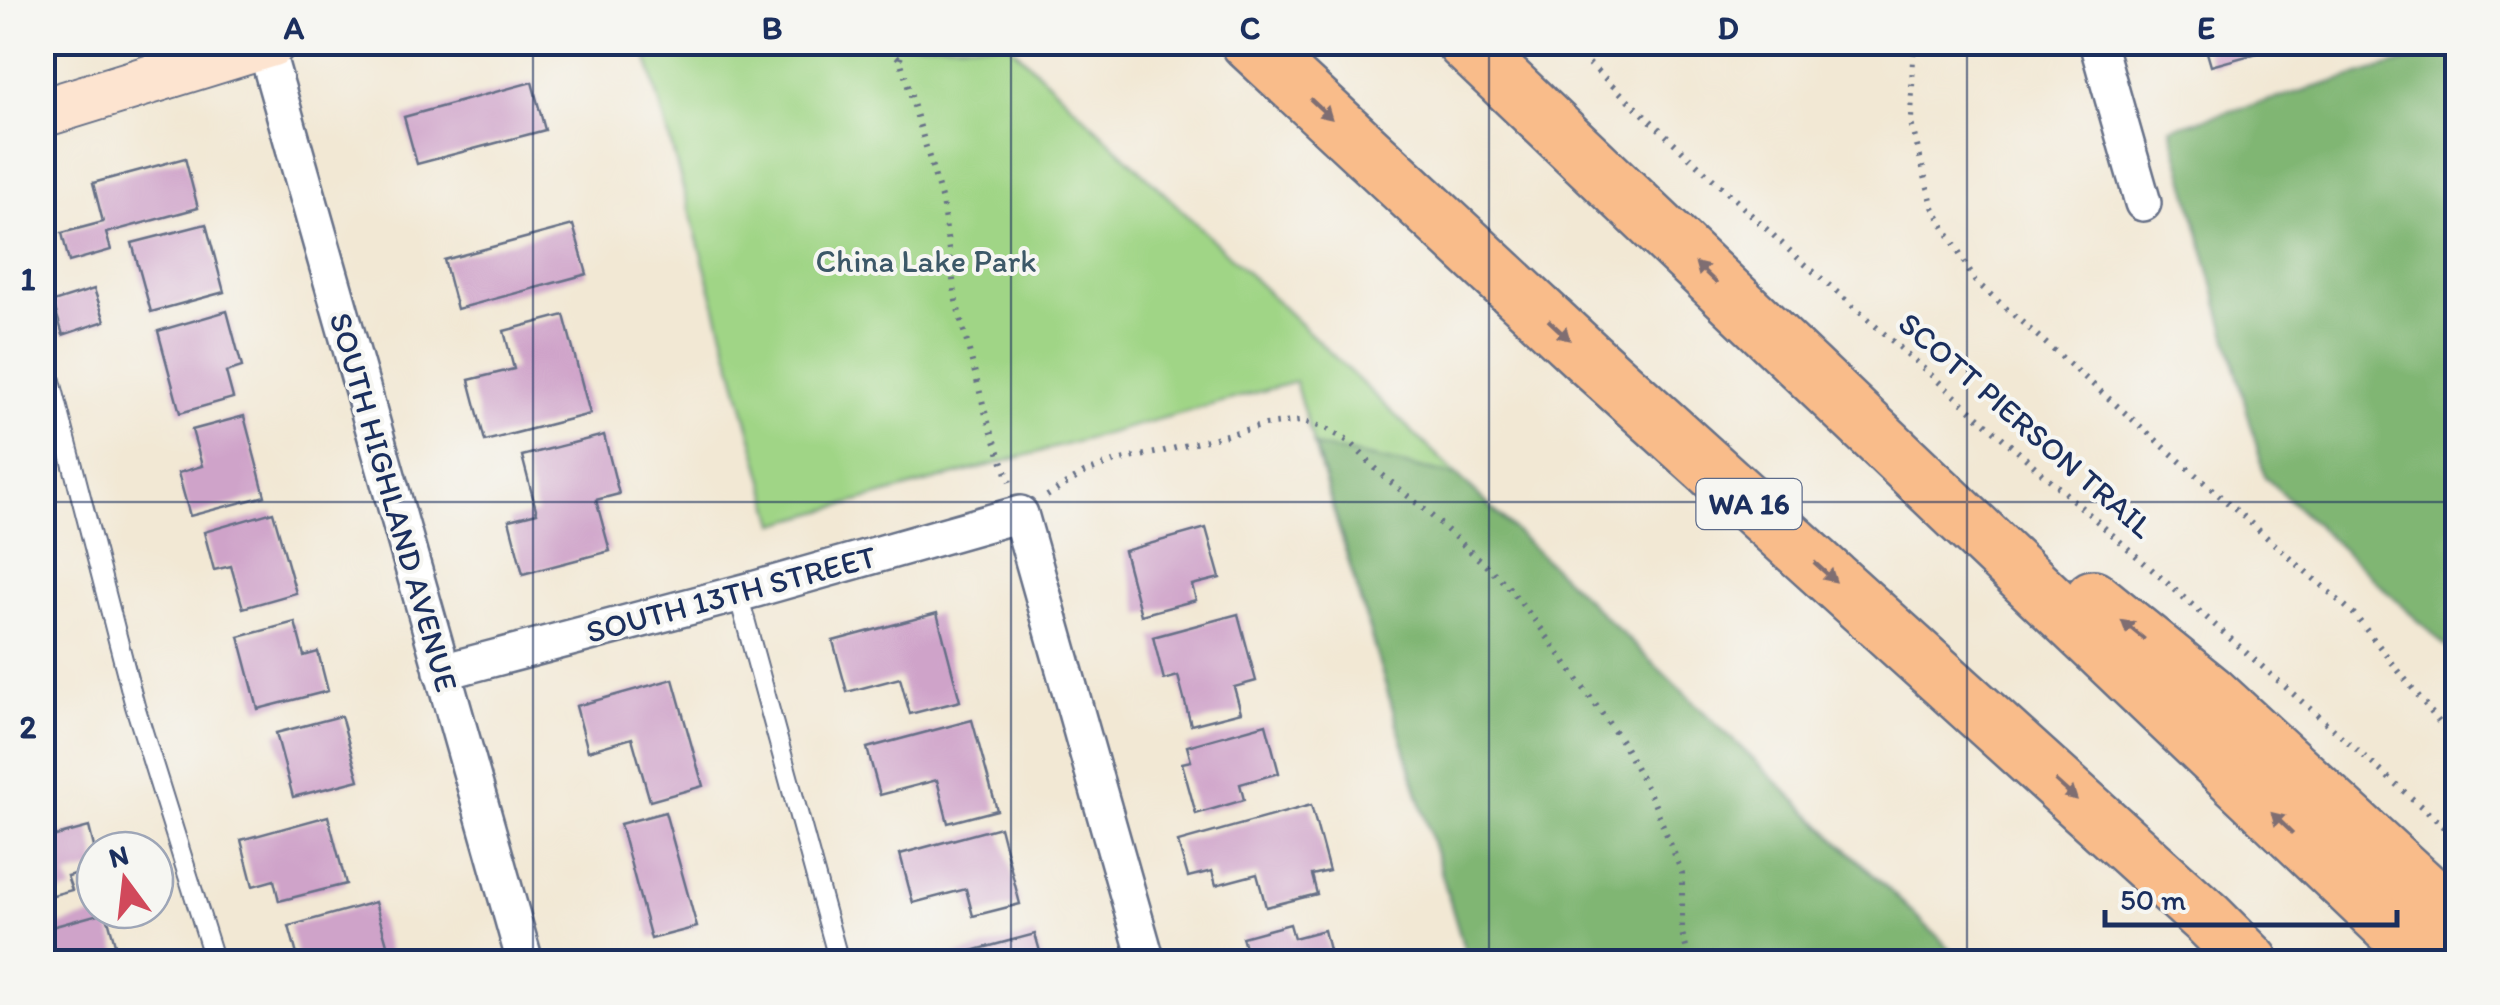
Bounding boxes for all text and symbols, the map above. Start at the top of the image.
text: A [283,9,305,47]
text: B [762,9,782,47]
text: C [1240,9,1260,47]
text: D [1717,9,1739,47]
text: E [2197,9,2215,47]
one-way arrow [1309,97,1333,120]
park label: China Lake Park [815,242,1037,280]
text: 1 [21,260,36,298]
one-way arrow [1694,262,1718,285]
street label: SCOTT PIERSON TRAIL [1891,304,2161,546]
street label: SOUTH HIGHLAND AVENUE [322,308,466,696]
one-way arrow [1546,319,1570,342]
road number: WA 16 [1696,479,1802,529]
street label: SOUTH 13TH STREET [582,537,880,651]
one-way arrow [1812,561,1837,583]
one-way arrow [2120,620,2146,641]
text: 2 [20,708,37,746]
one-way arrow [2053,779,2078,801]
one-way arrow [2270,812,2294,835]
north arrow [75,830,175,930]
text: N [105,837,132,875]
scale bar [2105,865,2398,927]
text: 50 m [2120,881,2186,918]

